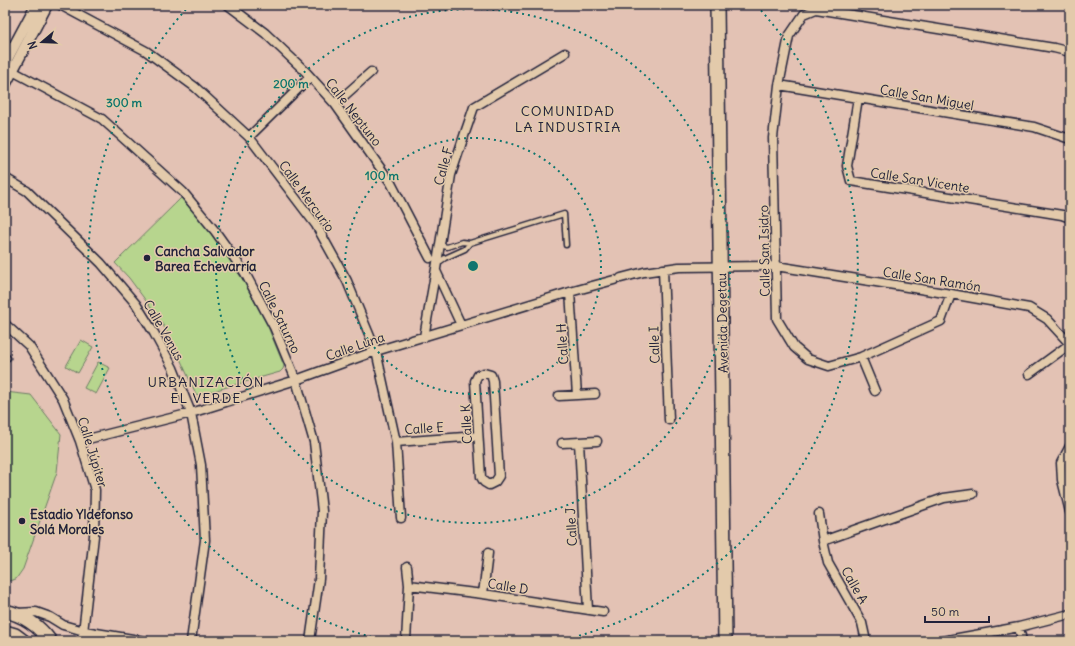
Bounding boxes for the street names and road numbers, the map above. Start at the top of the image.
street label: Calle Neptuno [322,75,385,150]
street label: Calle San Miguel [879,81,975,114]
street label: Calle F [430,144,457,187]
street label: Calle Mercurio [275,157,338,235]
street label: Calle San Vicente [869,164,971,197]
street label: Calle San Isidro [755,205,774,297]
street label: Calle San Ramón [882,263,983,296]
street label: Avenida Degetau [713,272,732,373]
street label: Calle Saturno [255,278,304,356]
street label: Calle Venus [139,297,188,364]
street label: Calle H [553,323,572,365]
street label: Calle I [645,326,664,364]
street label: Calle Luna [323,328,387,364]
street label: Calle K [457,404,476,444]
street label: Calle Júpiter [74,415,112,490]
street label: Calle E [404,419,445,438]
street label: Calle J [562,507,581,547]
street label: Calle A [837,564,872,607]
street label: Calle D [486,575,530,598]

